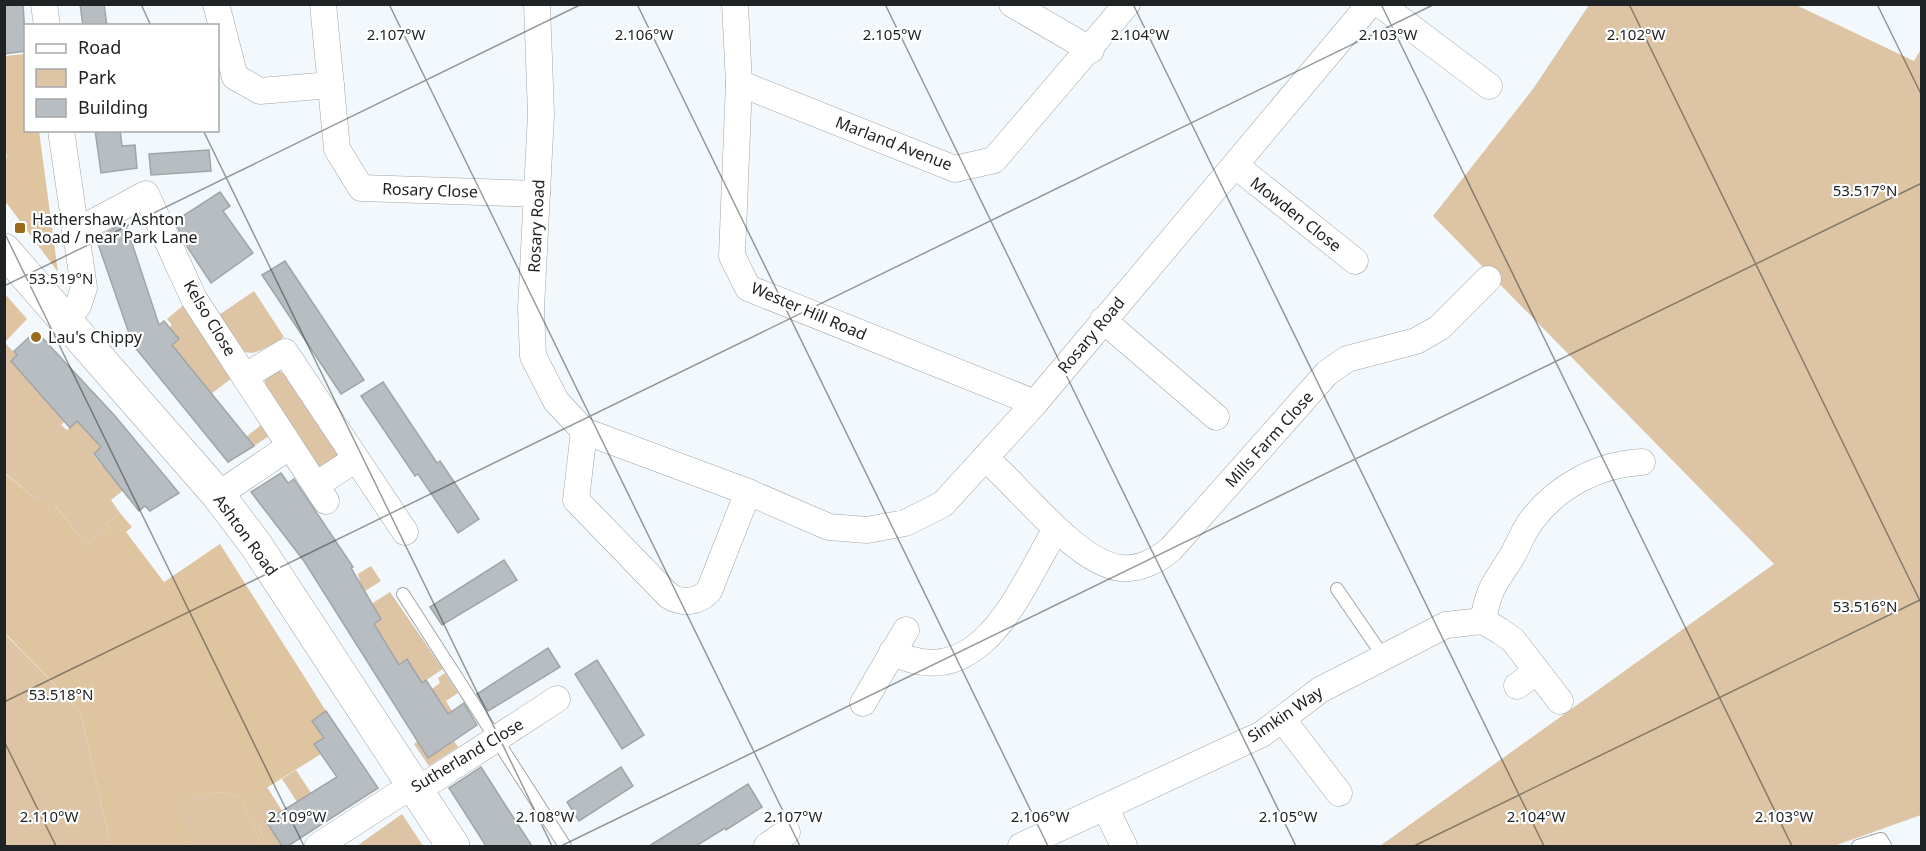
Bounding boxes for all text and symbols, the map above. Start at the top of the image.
legend [24,24,219,132]
text: 2.107°W [367,24,425,44]
text: 2.106°W [615,24,673,44]
text: 2.105°W [863,24,921,44]
text: 2.104°W [1111,24,1169,44]
text: 2.103°W [1359,24,1417,44]
text: 2.102°W [1607,24,1665,44]
text: Road [78,35,121,59]
text: Park [78,65,116,89]
text: Building [78,95,148,119]
street label: Marland Avenue [833,111,955,175]
street label: Mowden Close [1246,171,1346,257]
street label: Rosary Close [382,177,478,203]
street label: Rosary Road [523,179,549,273]
text: 53.517°N [1833,180,1897,200]
place label: Hathershaw, Ashton Road / near Park Lane [32,208,198,248]
marker: Hathershaw, Ashton Road / near Park Lane [13,221,27,235]
text: 53.519°N [29,268,93,288]
street label: Kelso Close [179,276,241,360]
street label: Wester Hill Road [748,277,870,345]
street label: Rosary Road [1052,292,1130,378]
place label: Lau's Chippy [48,326,143,348]
marker: Lau's Chippy [29,330,43,344]
street label: Mills Farm Close [1220,386,1318,492]
street label: Ashton Road [209,490,283,580]
text: 53.516°N [1833,596,1897,616]
street label: Simkin Way [1243,680,1328,747]
text: 53.518°N [29,684,93,704]
street label: Sutherland Close [407,713,527,797]
text: 2.110°W [20,806,78,826]
text: 2.109°W [268,806,326,826]
text: 2.108°W [516,806,574,826]
text: 2.107°W [764,806,822,826]
text: 2.106°W [1011,806,1069,826]
text: 2.105°W [1259,806,1317,826]
text: 2.104°W [1507,806,1565,826]
text: 2.103°W [1755,806,1813,826]

